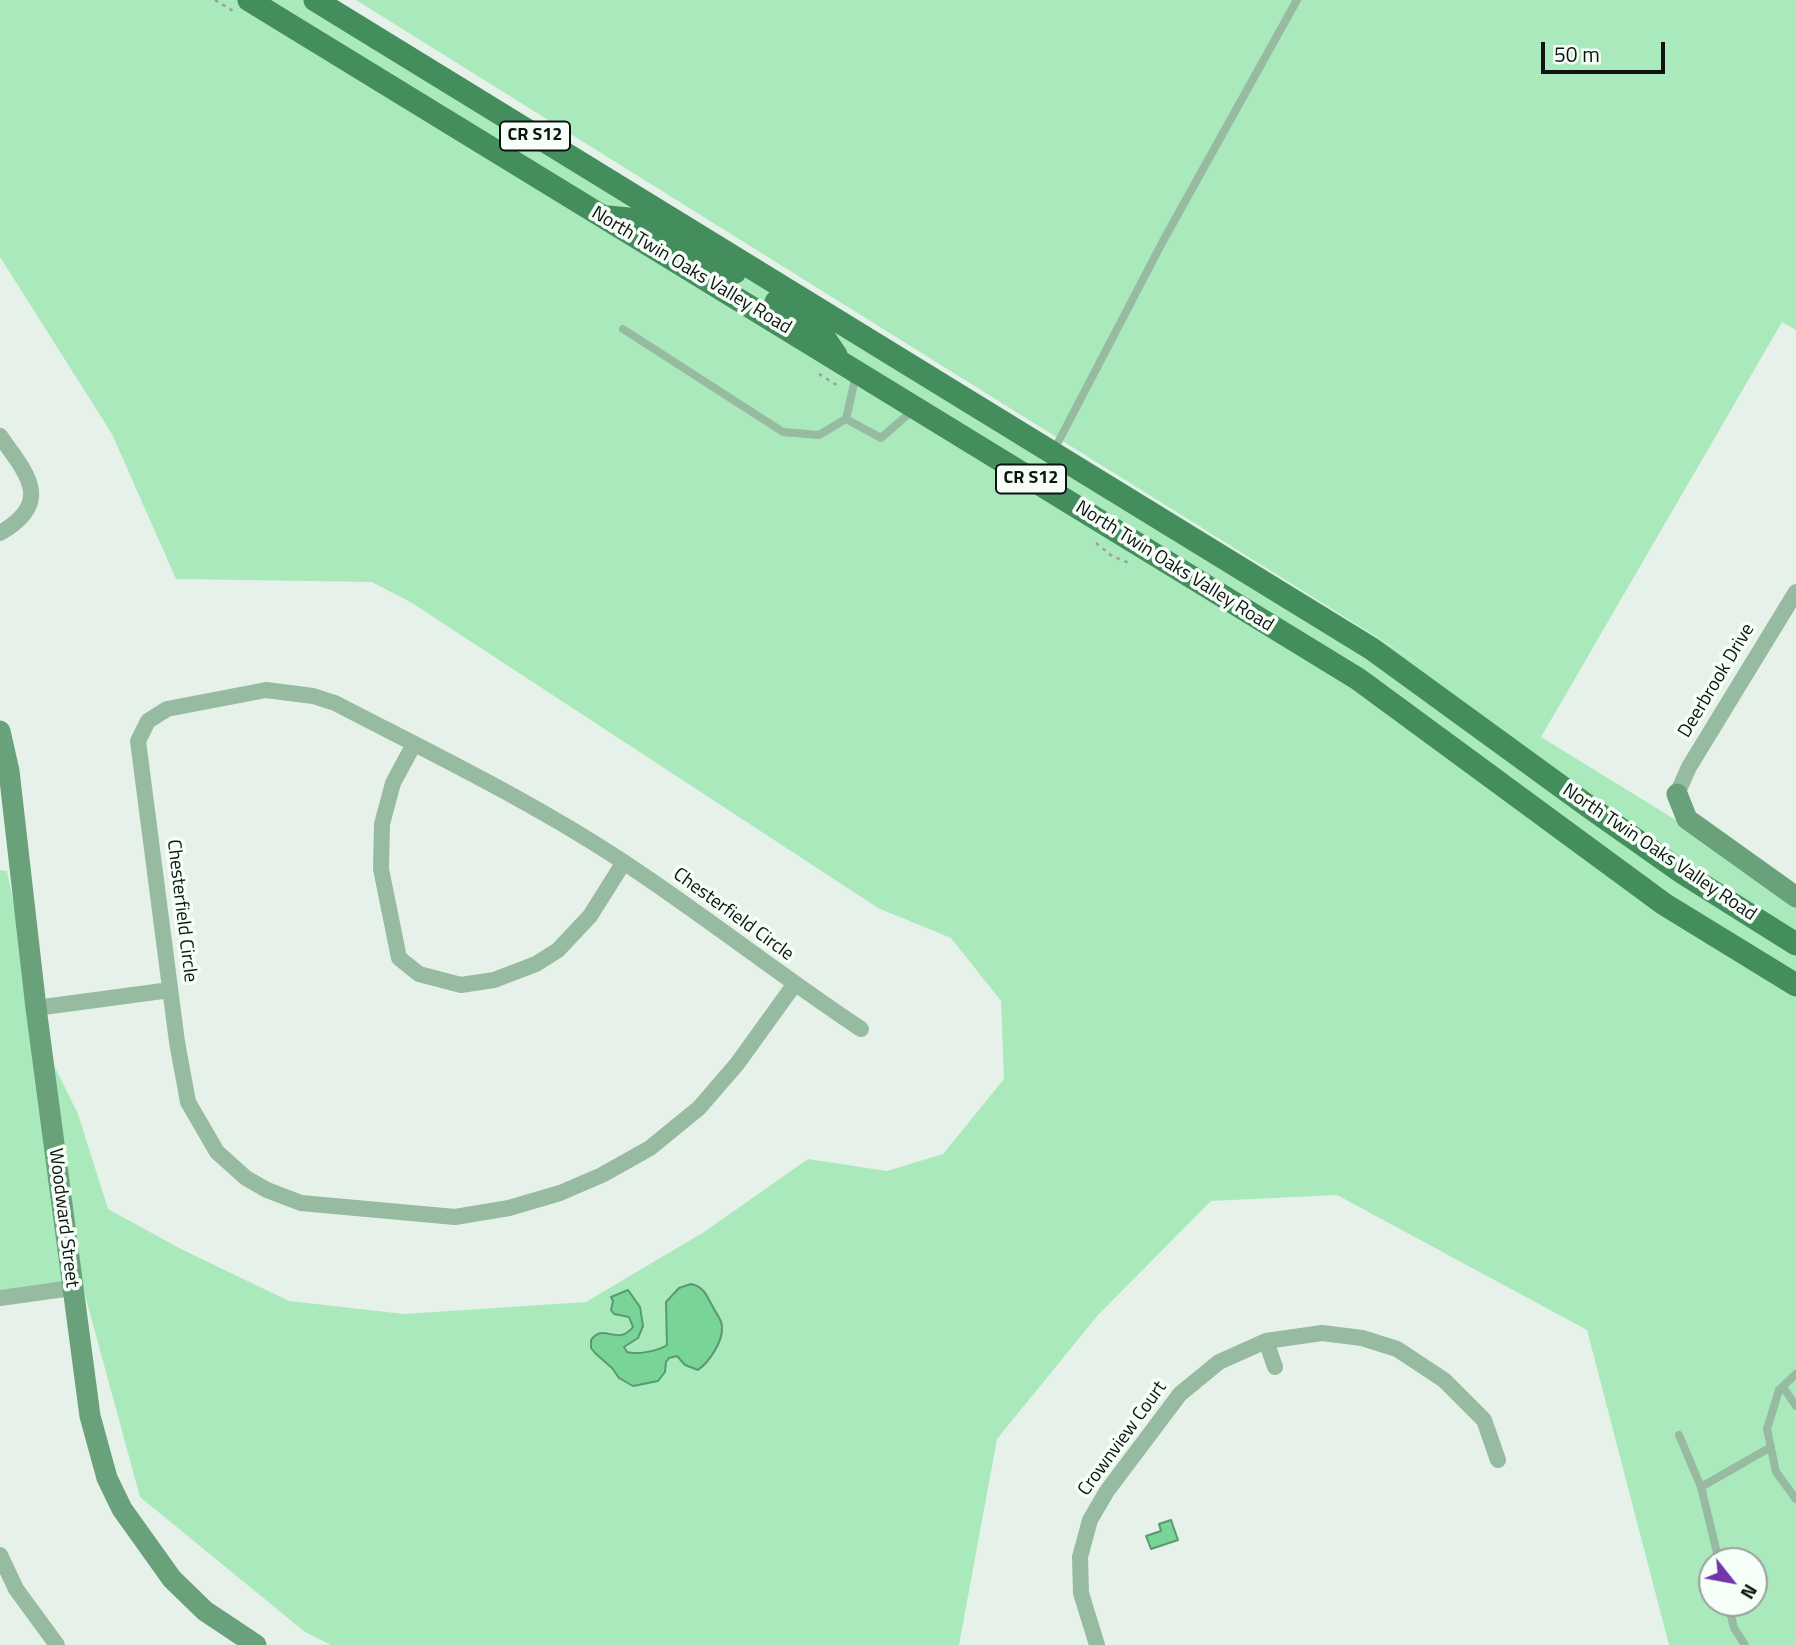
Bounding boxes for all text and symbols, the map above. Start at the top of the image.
scale bar [1544,28,1668,72]
text: 50 m [1554,38,1600,70]
road number: CR S12 [500,121,570,150]
street label: North Twin Oaks Valley Road [587,202,795,340]
road number: CR S12 [996,464,1066,494]
street label: North Twin Oaks Valley Road [1071,497,1277,637]
street label: Deerbrook Drive [1674,620,1760,742]
street label: North Twin Oaks Valley Road [1558,780,1760,926]
street label: Chesterfield Circle [161,838,201,984]
street label: Chesterfield Circle [668,864,798,966]
street label: Woodward Street [43,1147,83,1289]
street label: Crownview Court [1074,1377,1172,1501]
north arrow [1698,1547,1768,1617]
text: N [1734,1579,1766,1605]

